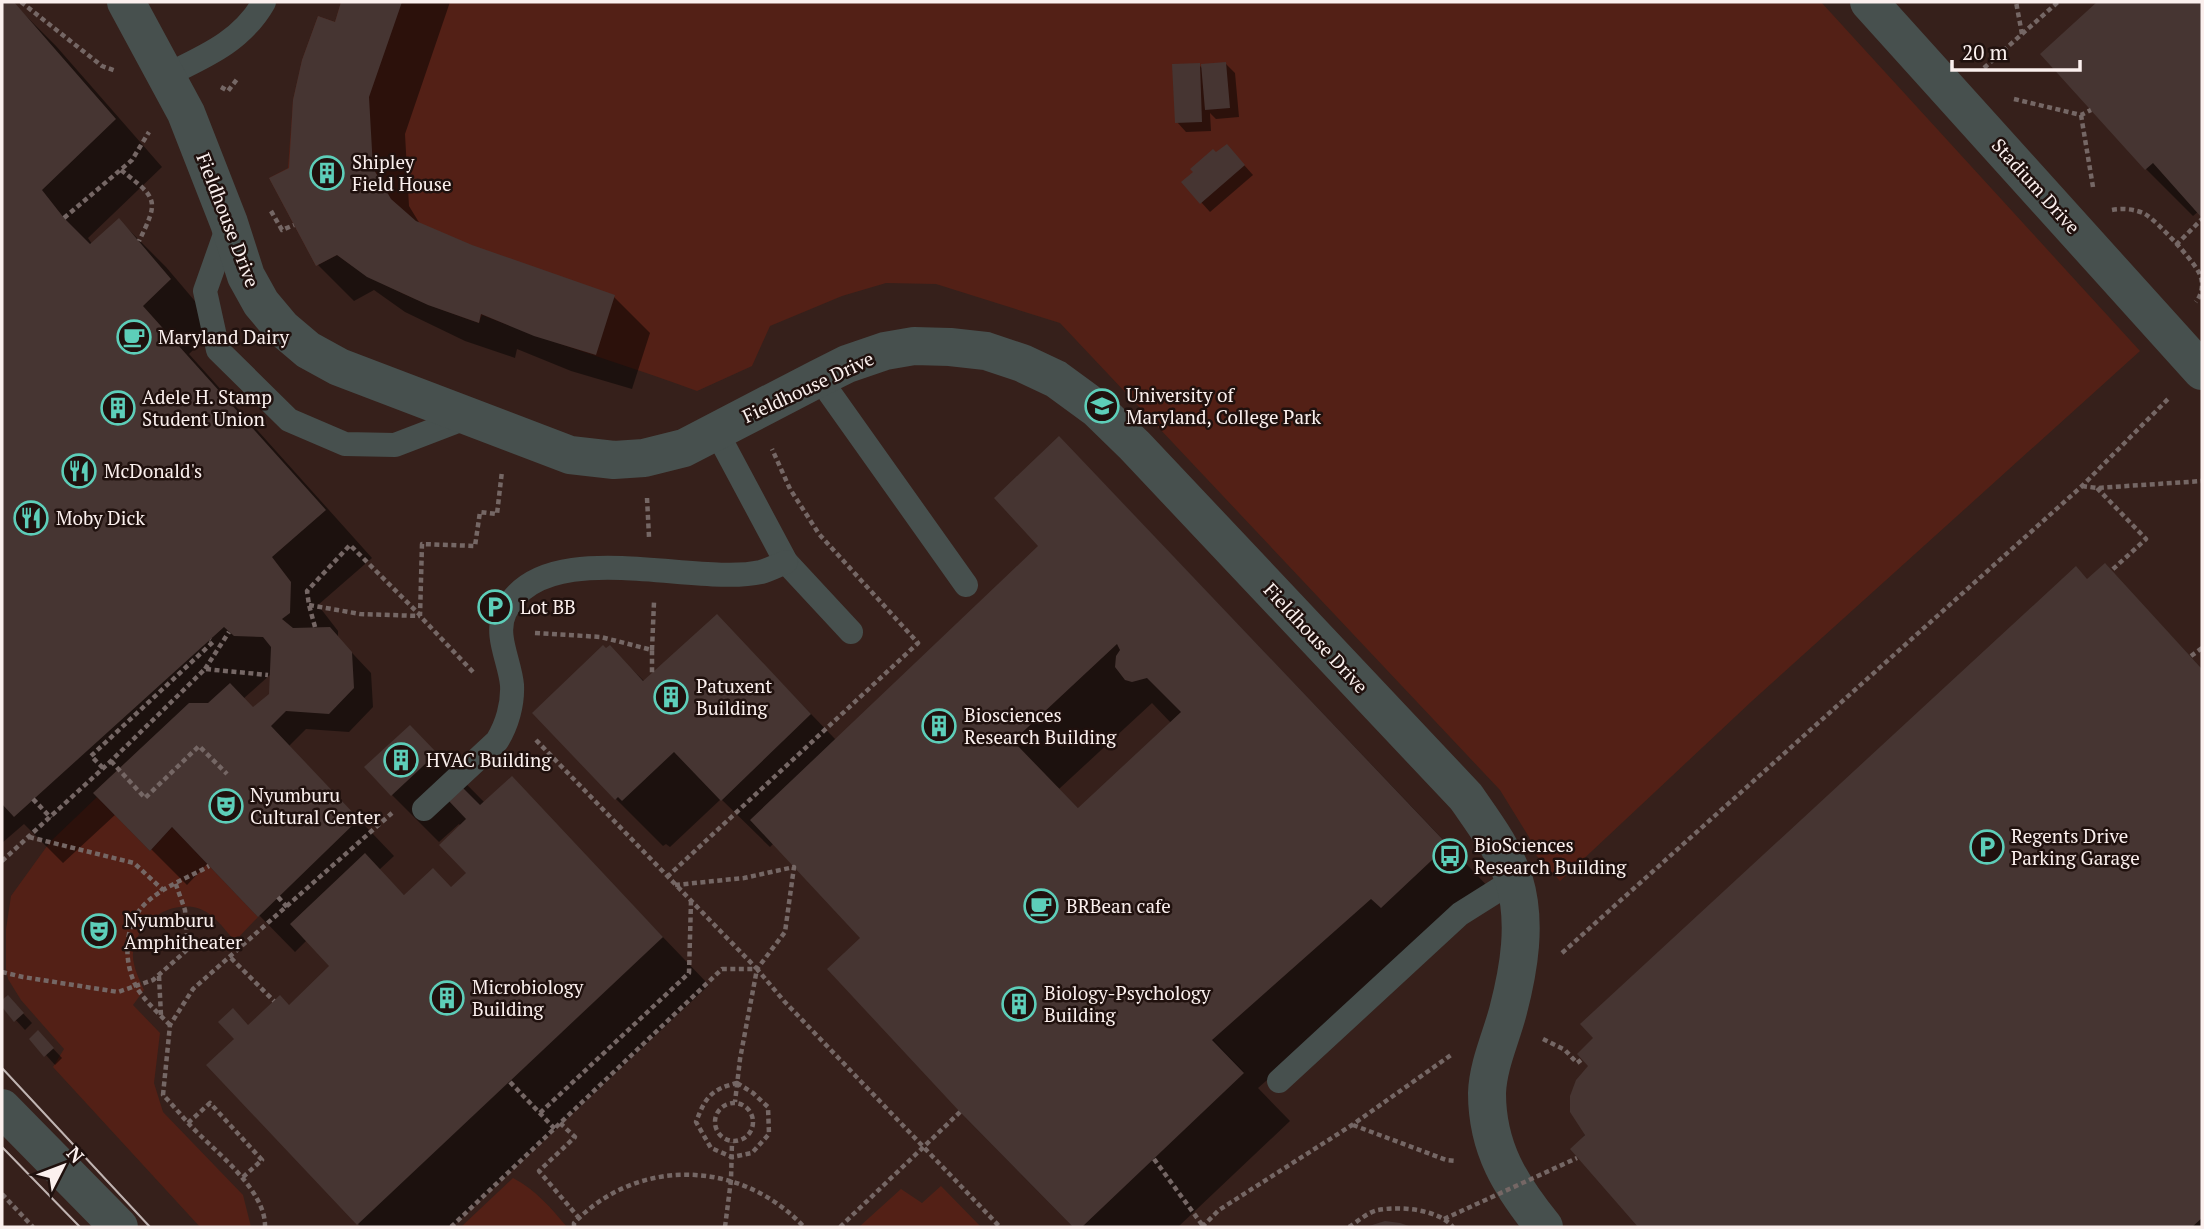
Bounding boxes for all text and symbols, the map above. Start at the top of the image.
scale bar [1952,28,2080,72]
text: 20 m [1962,38,2008,66]
street label: Stadium Drive [1987,133,2086,239]
street label: Fieldhouse Drive [191,149,266,291]
place label: Shipley Field House [352,149,452,196]
building icon: Shipley Field House [308,154,346,192]
cafe icon: Maryland Dairy [115,318,153,356]
place label: Maryland Dairy [158,324,289,349]
street label: Fieldhouse Drive [738,345,877,428]
place label: University of Maryland, College Park [1126,382,1321,429]
place label: Adele H. Stamp Student Union [142,384,272,431]
school or university icon: University of Maryland, College Park [1083,387,1121,425]
building icon: Adele H. Stamp Student Union [99,389,137,427]
restaurant icon: McDonald's [60,452,98,490]
place label: McDonald's [104,458,202,483]
restaurant icon: Moby Dick [12,499,50,537]
place label: Moby Dick [56,505,145,530]
street label: Fieldhouse Drive [1259,577,1374,698]
parking icon: Lot BB [476,588,514,626]
place label: Lot BB [520,594,576,619]
place label: Patuxent Building [696,673,772,720]
building icon: Patuxent Building [652,678,690,716]
place label: Biosciences Research Building [964,702,1117,749]
building icon: Biosciences Research Building [920,707,958,745]
building icon: HVAC Building [382,741,420,779]
place label: HVAC Building [426,747,552,772]
place label: Nyumburu Cultural Center [250,782,381,829]
theatre icon: Nyumburu Cultural Center [207,787,245,825]
place label: Regents Drive Parking Garage [2011,823,2140,870]
parking icon: Regents Drive Parking Garage [1968,828,2006,866]
place label: BioSciences Research Building [1474,832,1627,879]
bus stop icon: BioSciences Research Building [1431,837,1469,875]
cafe icon: BRBean cafe [1022,887,1060,925]
place label: BRBean cafe [1066,893,1171,918]
place label: Nyumburu Amphitheater [124,907,243,954]
theatre icon: Nyumburu Amphitheater [80,912,118,950]
place label: Microbiology Building [472,974,584,1021]
building icon: Microbiology Building [428,979,466,1017]
place label: Biology-Psychology Building [1044,980,1211,1027]
building icon: Biology-Psychology Building [1000,985,1038,1023]
north arrow [28,1131,98,1201]
text: N [62,1141,91,1168]

